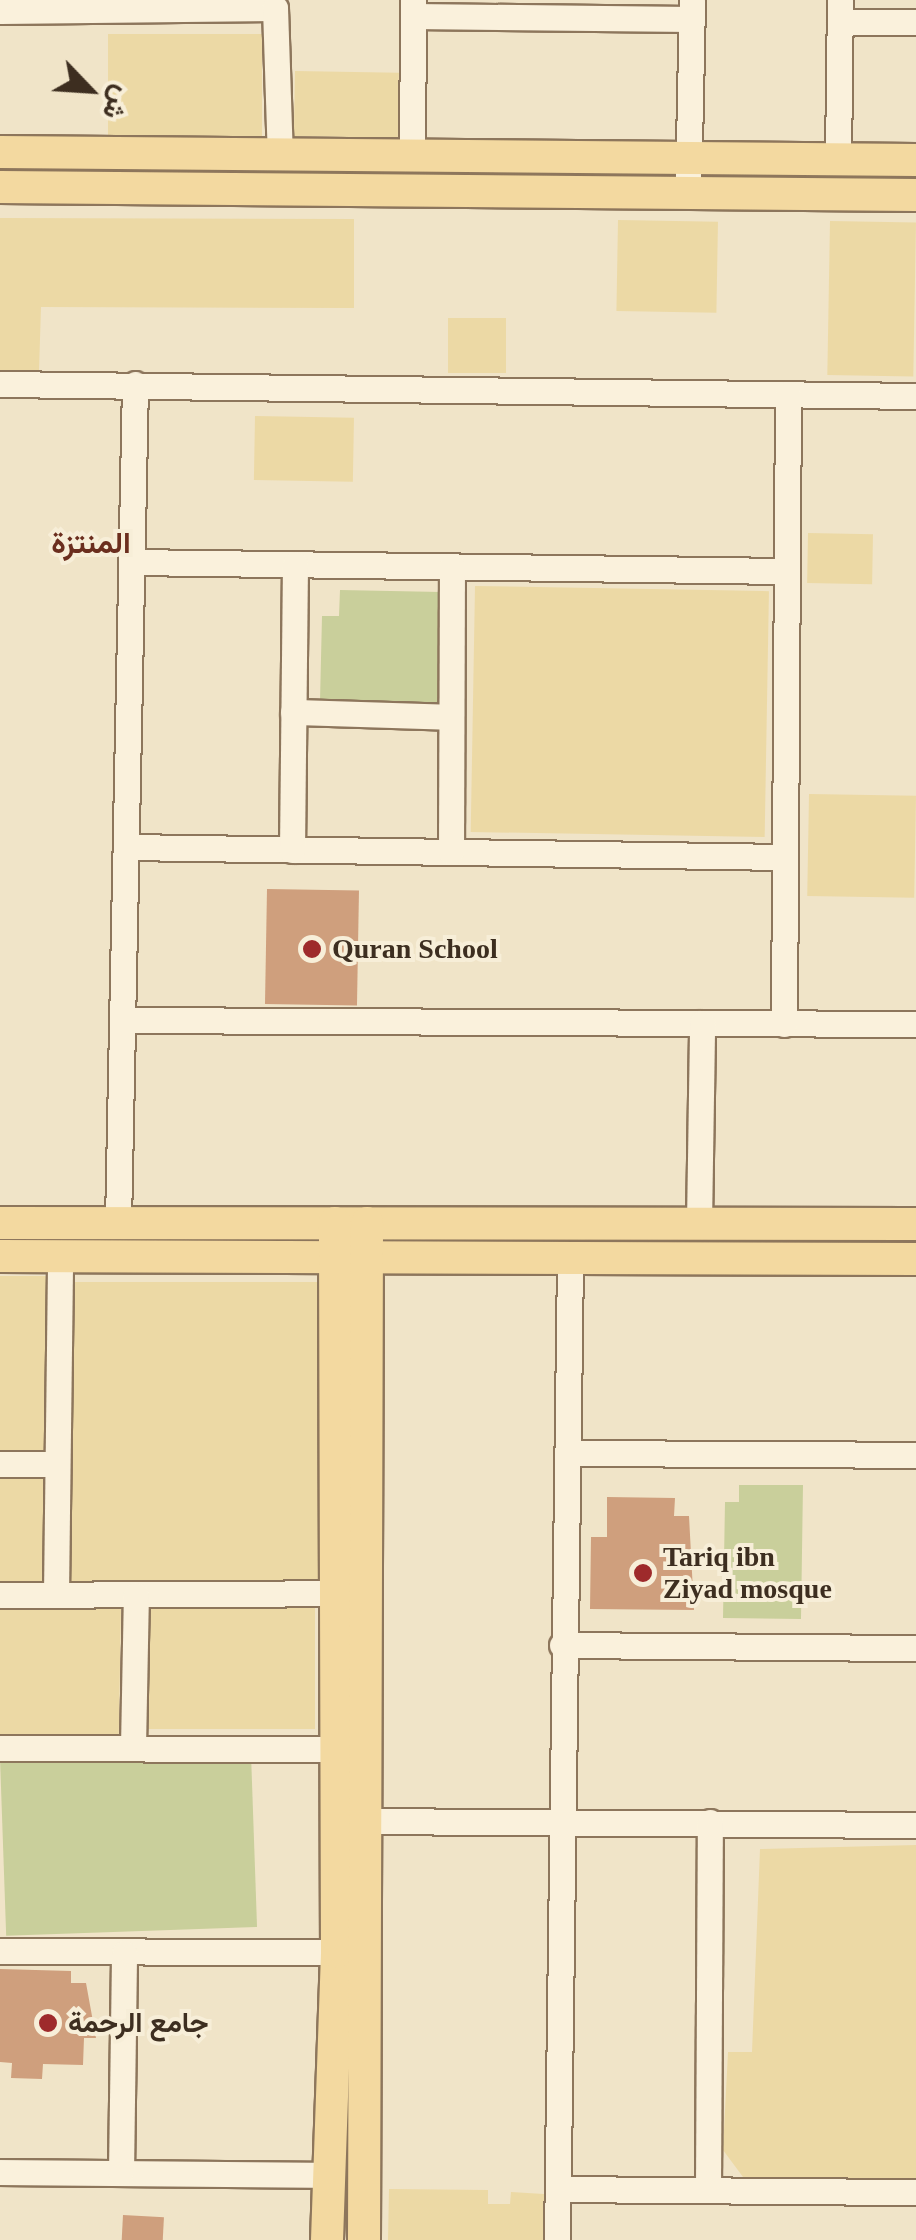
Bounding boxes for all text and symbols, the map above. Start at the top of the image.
north arrow [40,40,140,140]
text: ش [96,81,139,125]
district label: المنتزة [51,525,131,561]
place label: Quran School [332,932,498,966]
marker: Quran School [301,938,323,960]
place label: Tariq ibn Ziyad mosque [663,1540,832,1606]
marker: Tariq ibn Ziyad mosque [632,1562,654,1584]
place label: جامع الرحمة [68,2006,209,2040]
marker: جامع الرحمة [37,2012,59,2034]

